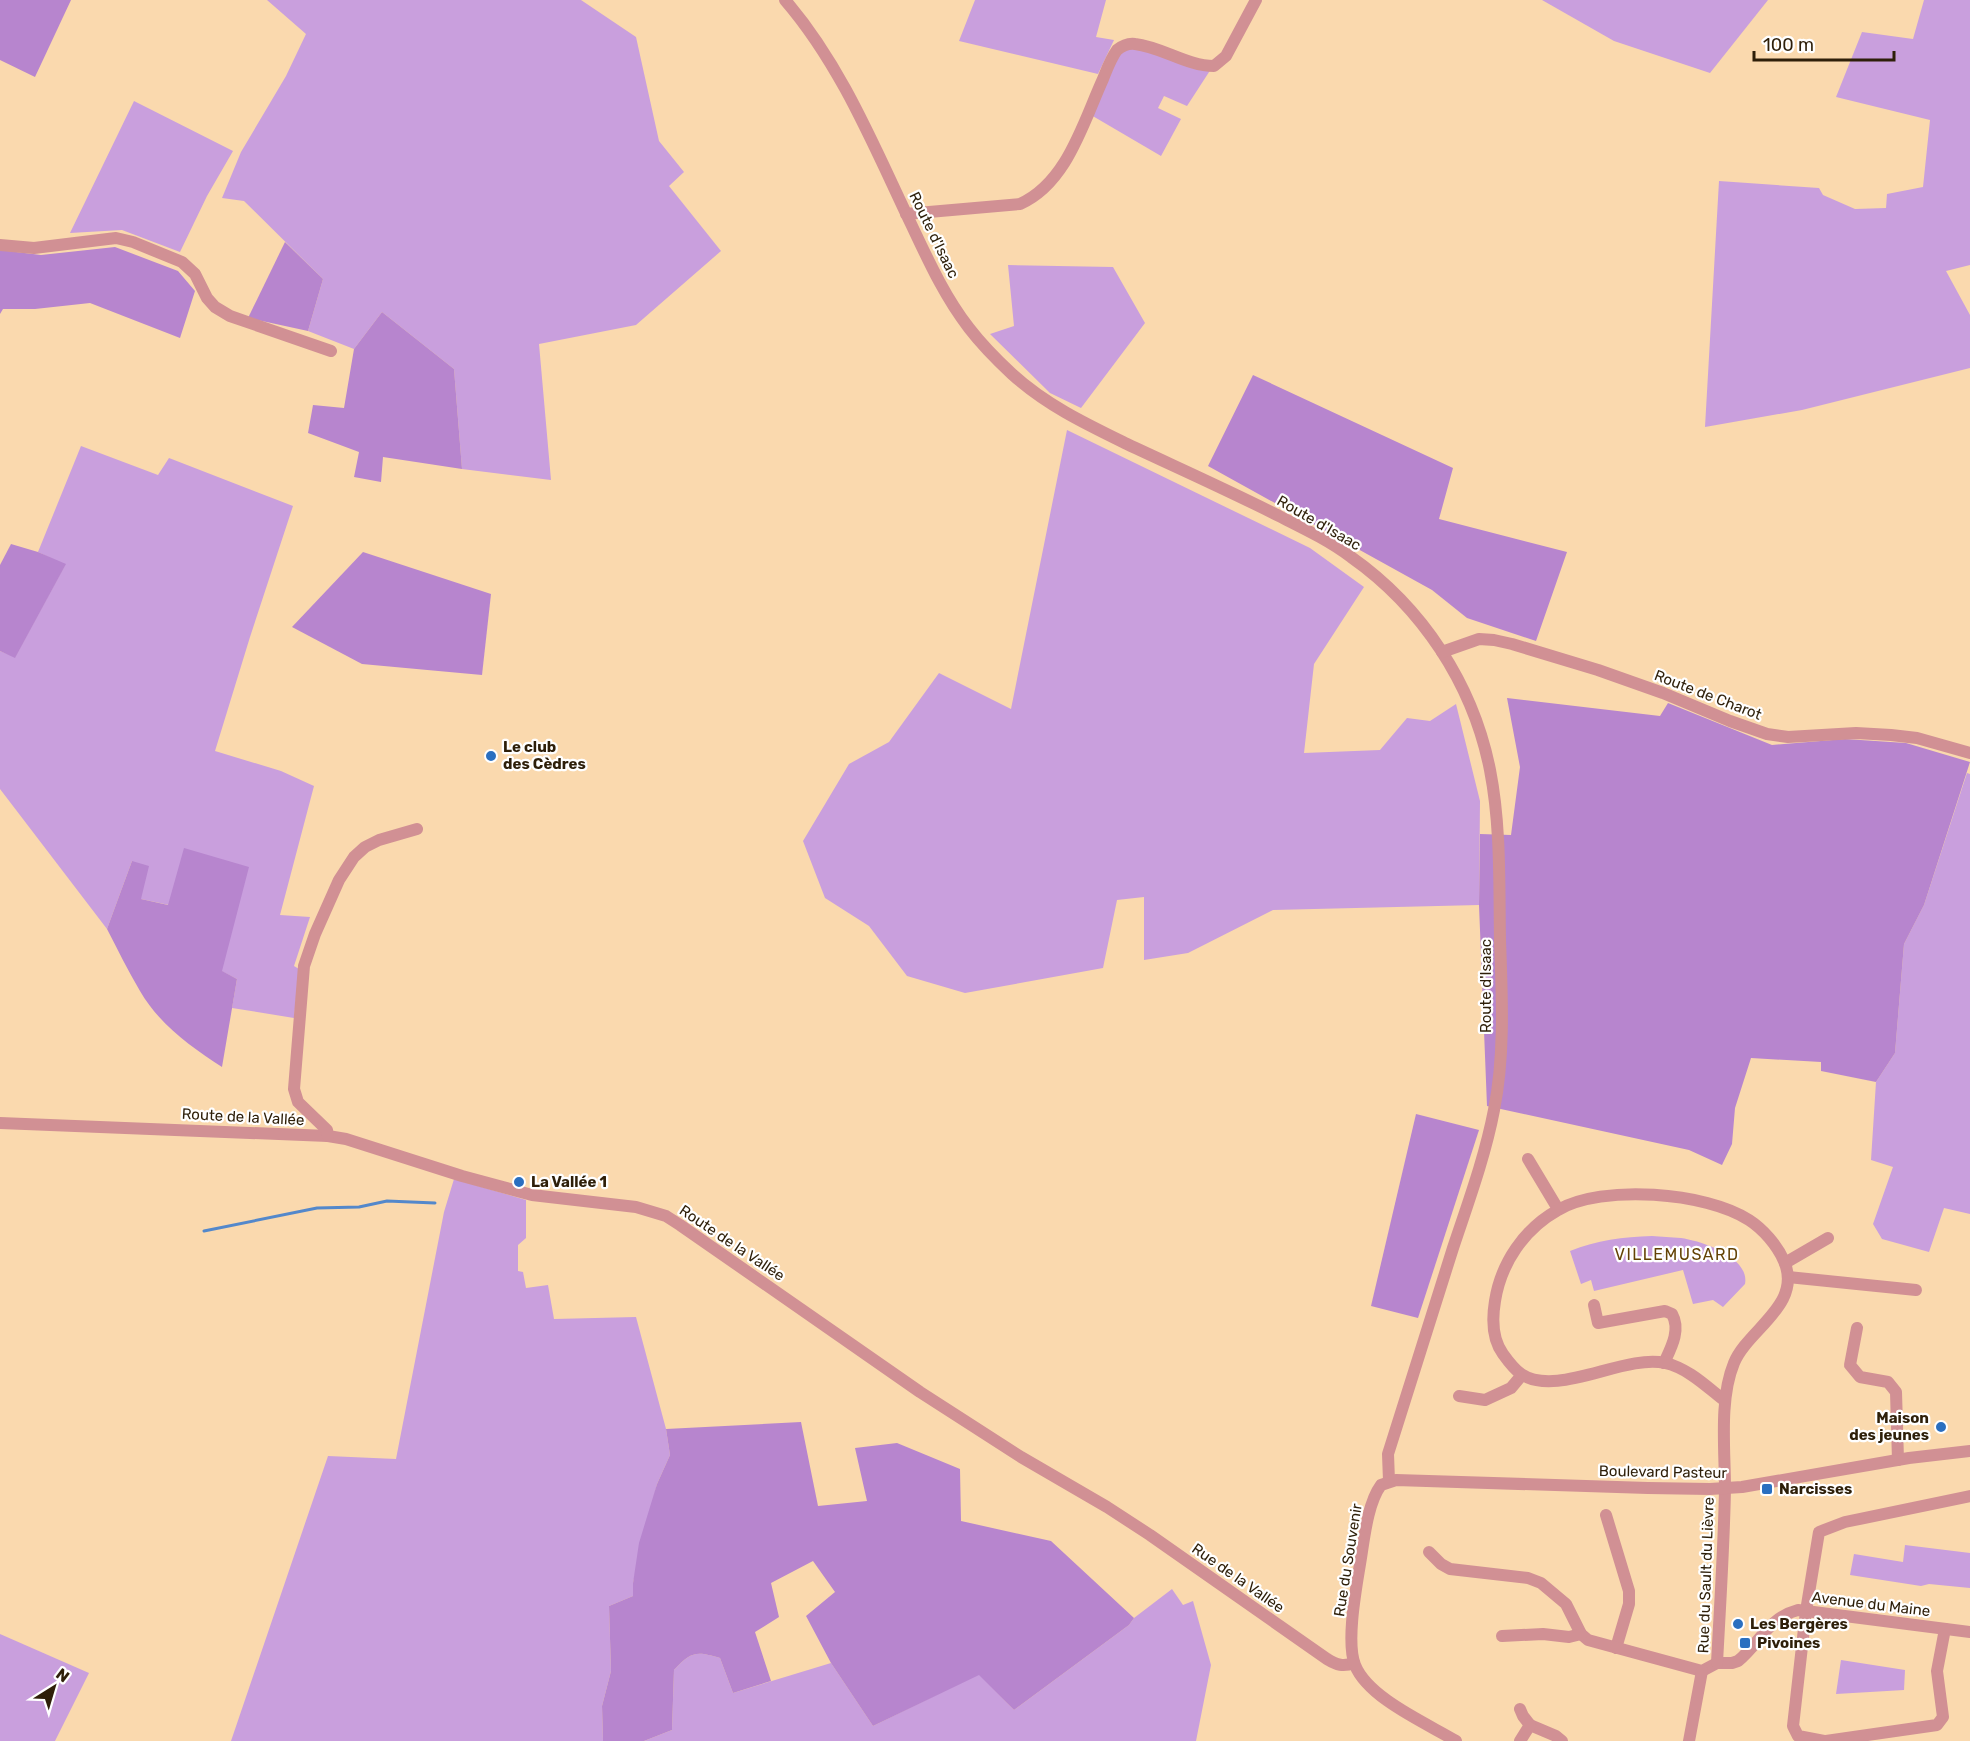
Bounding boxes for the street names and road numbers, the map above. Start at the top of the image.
street label: Route d'Isaac [905,189,963,281]
street label: Route d'Isaac [1274,492,1364,554]
street label: Route de Charot [1652,666,1764,724]
street label: Route d'Isaac [1477,939,1495,1033]
street label: Route de la Vallée [181,1105,305,1129]
street label: Route de la Vallée [676,1201,788,1285]
street label: Boulevard Pasteur [1599,1462,1728,1482]
street label: Rue du Sault du Lièvre [1694,1496,1718,1654]
street label: Rue du Souvenir [1330,1502,1366,1618]
street label: Rue de la Vallée [1188,1540,1288,1616]
street label: Avenue du Maine [1811,1588,1931,1620]

